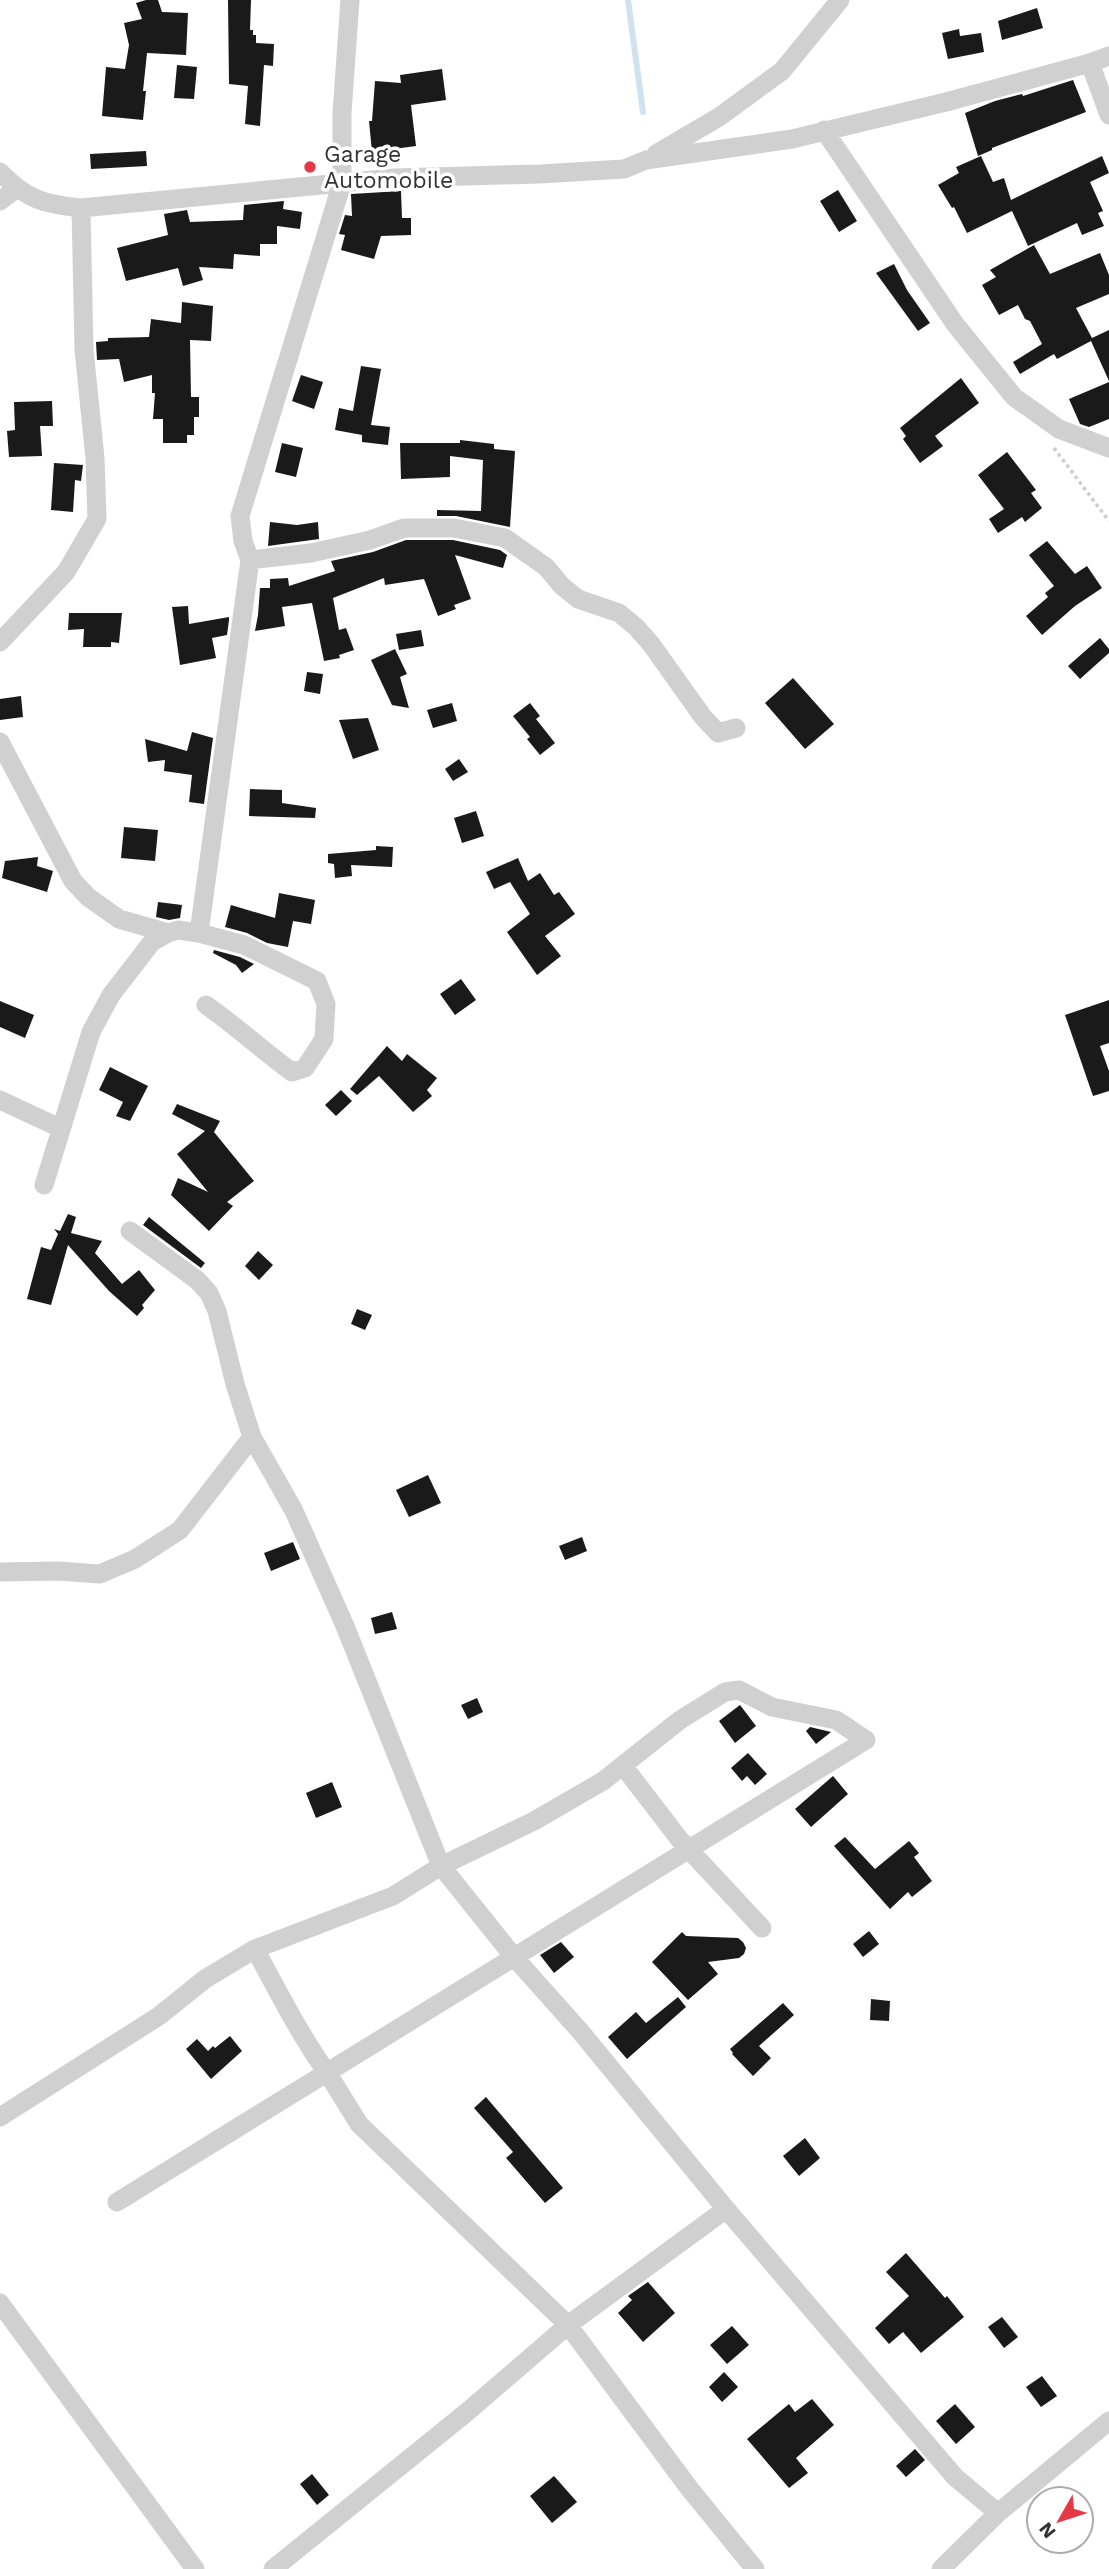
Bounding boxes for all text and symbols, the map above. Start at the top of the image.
place label: Garage Automobile [324,141,453,194]
marker: Garage Automobile [302,159,318,175]
north arrow [1025,2485,1095,2555]
text: N [1034,2518,1061,2543]

